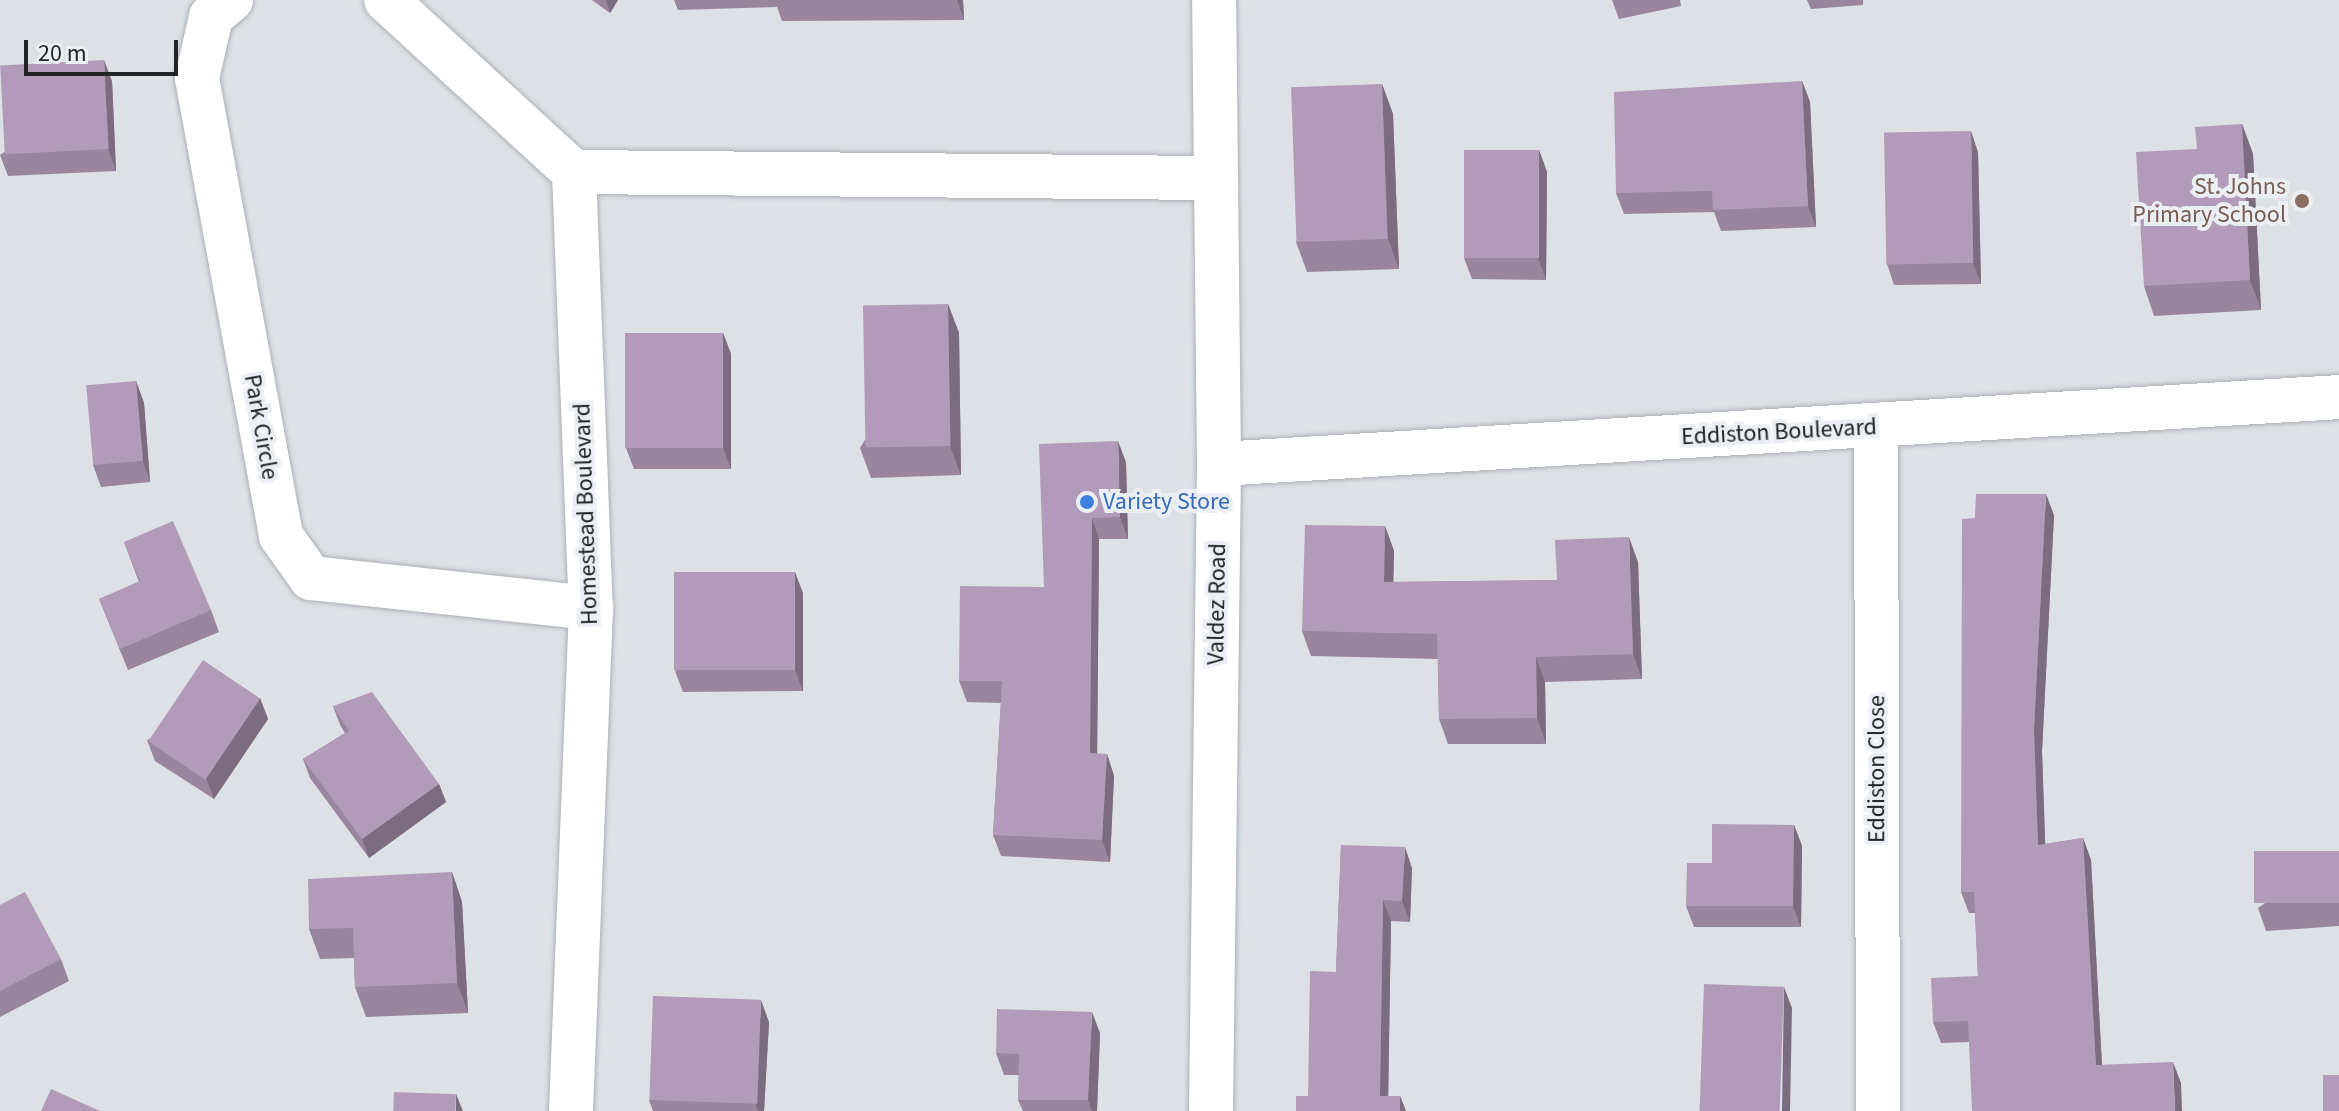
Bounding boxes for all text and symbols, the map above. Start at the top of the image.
scale bar [28,24,182,74]
text: 20 m [38,36,87,71]
place label: St. Johns Primary School [2132,173,2286,229]
marker: St. Johns Primary School [2293,192,2311,210]
street label: Park Circle [238,372,284,482]
street label: Homestead Boulevard [568,402,604,626]
street label: Eddiston Boulevard [1680,412,1878,452]
place label: Variety Store [1103,488,1230,516]
marker: Variety Store [1078,493,1096,511]
street label: Valdez Road [1202,543,1232,665]
street label: Eddiston Close [1863,695,1891,843]

